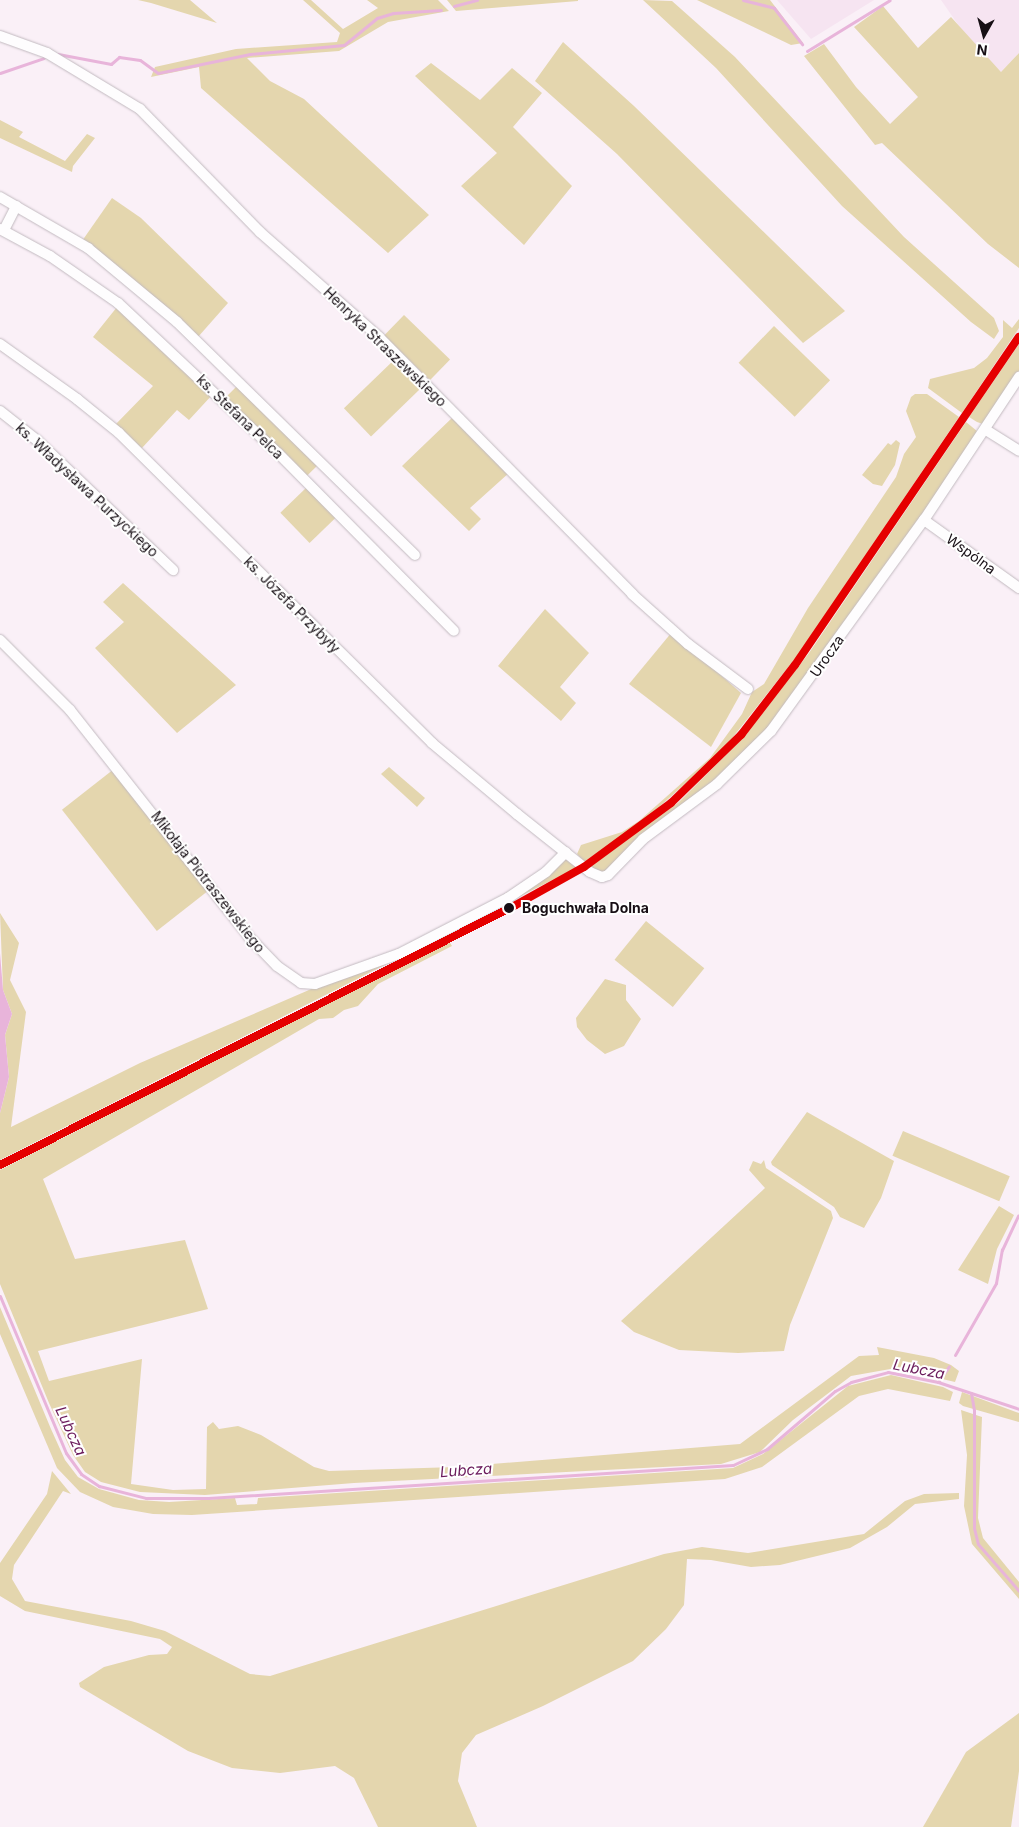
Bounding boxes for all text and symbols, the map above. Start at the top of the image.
north arrow [959,10,1009,60]
text: N [976,41,988,59]
street label: Henryka Straszewskiego [320,284,450,410]
street label: ks. Stefana Pelca [193,371,287,463]
street label: ks. Władysława Purzyckiego [12,420,162,560]
street label: Wspólna [943,530,999,578]
street label: ks. Józefa Przybyły [240,553,344,657]
street label: Urocza [807,632,847,680]
street label: Mikołaja Piotraszewskiego [148,808,268,956]
marker: Boguchwała Dolna [500,899,518,917]
place label: Boguchwała Dolna [522,900,649,916]
water label: Lubcza [892,1355,946,1383]
water label: Lubcza [52,1404,90,1458]
water label: Lubcza [439,1459,493,1481]

